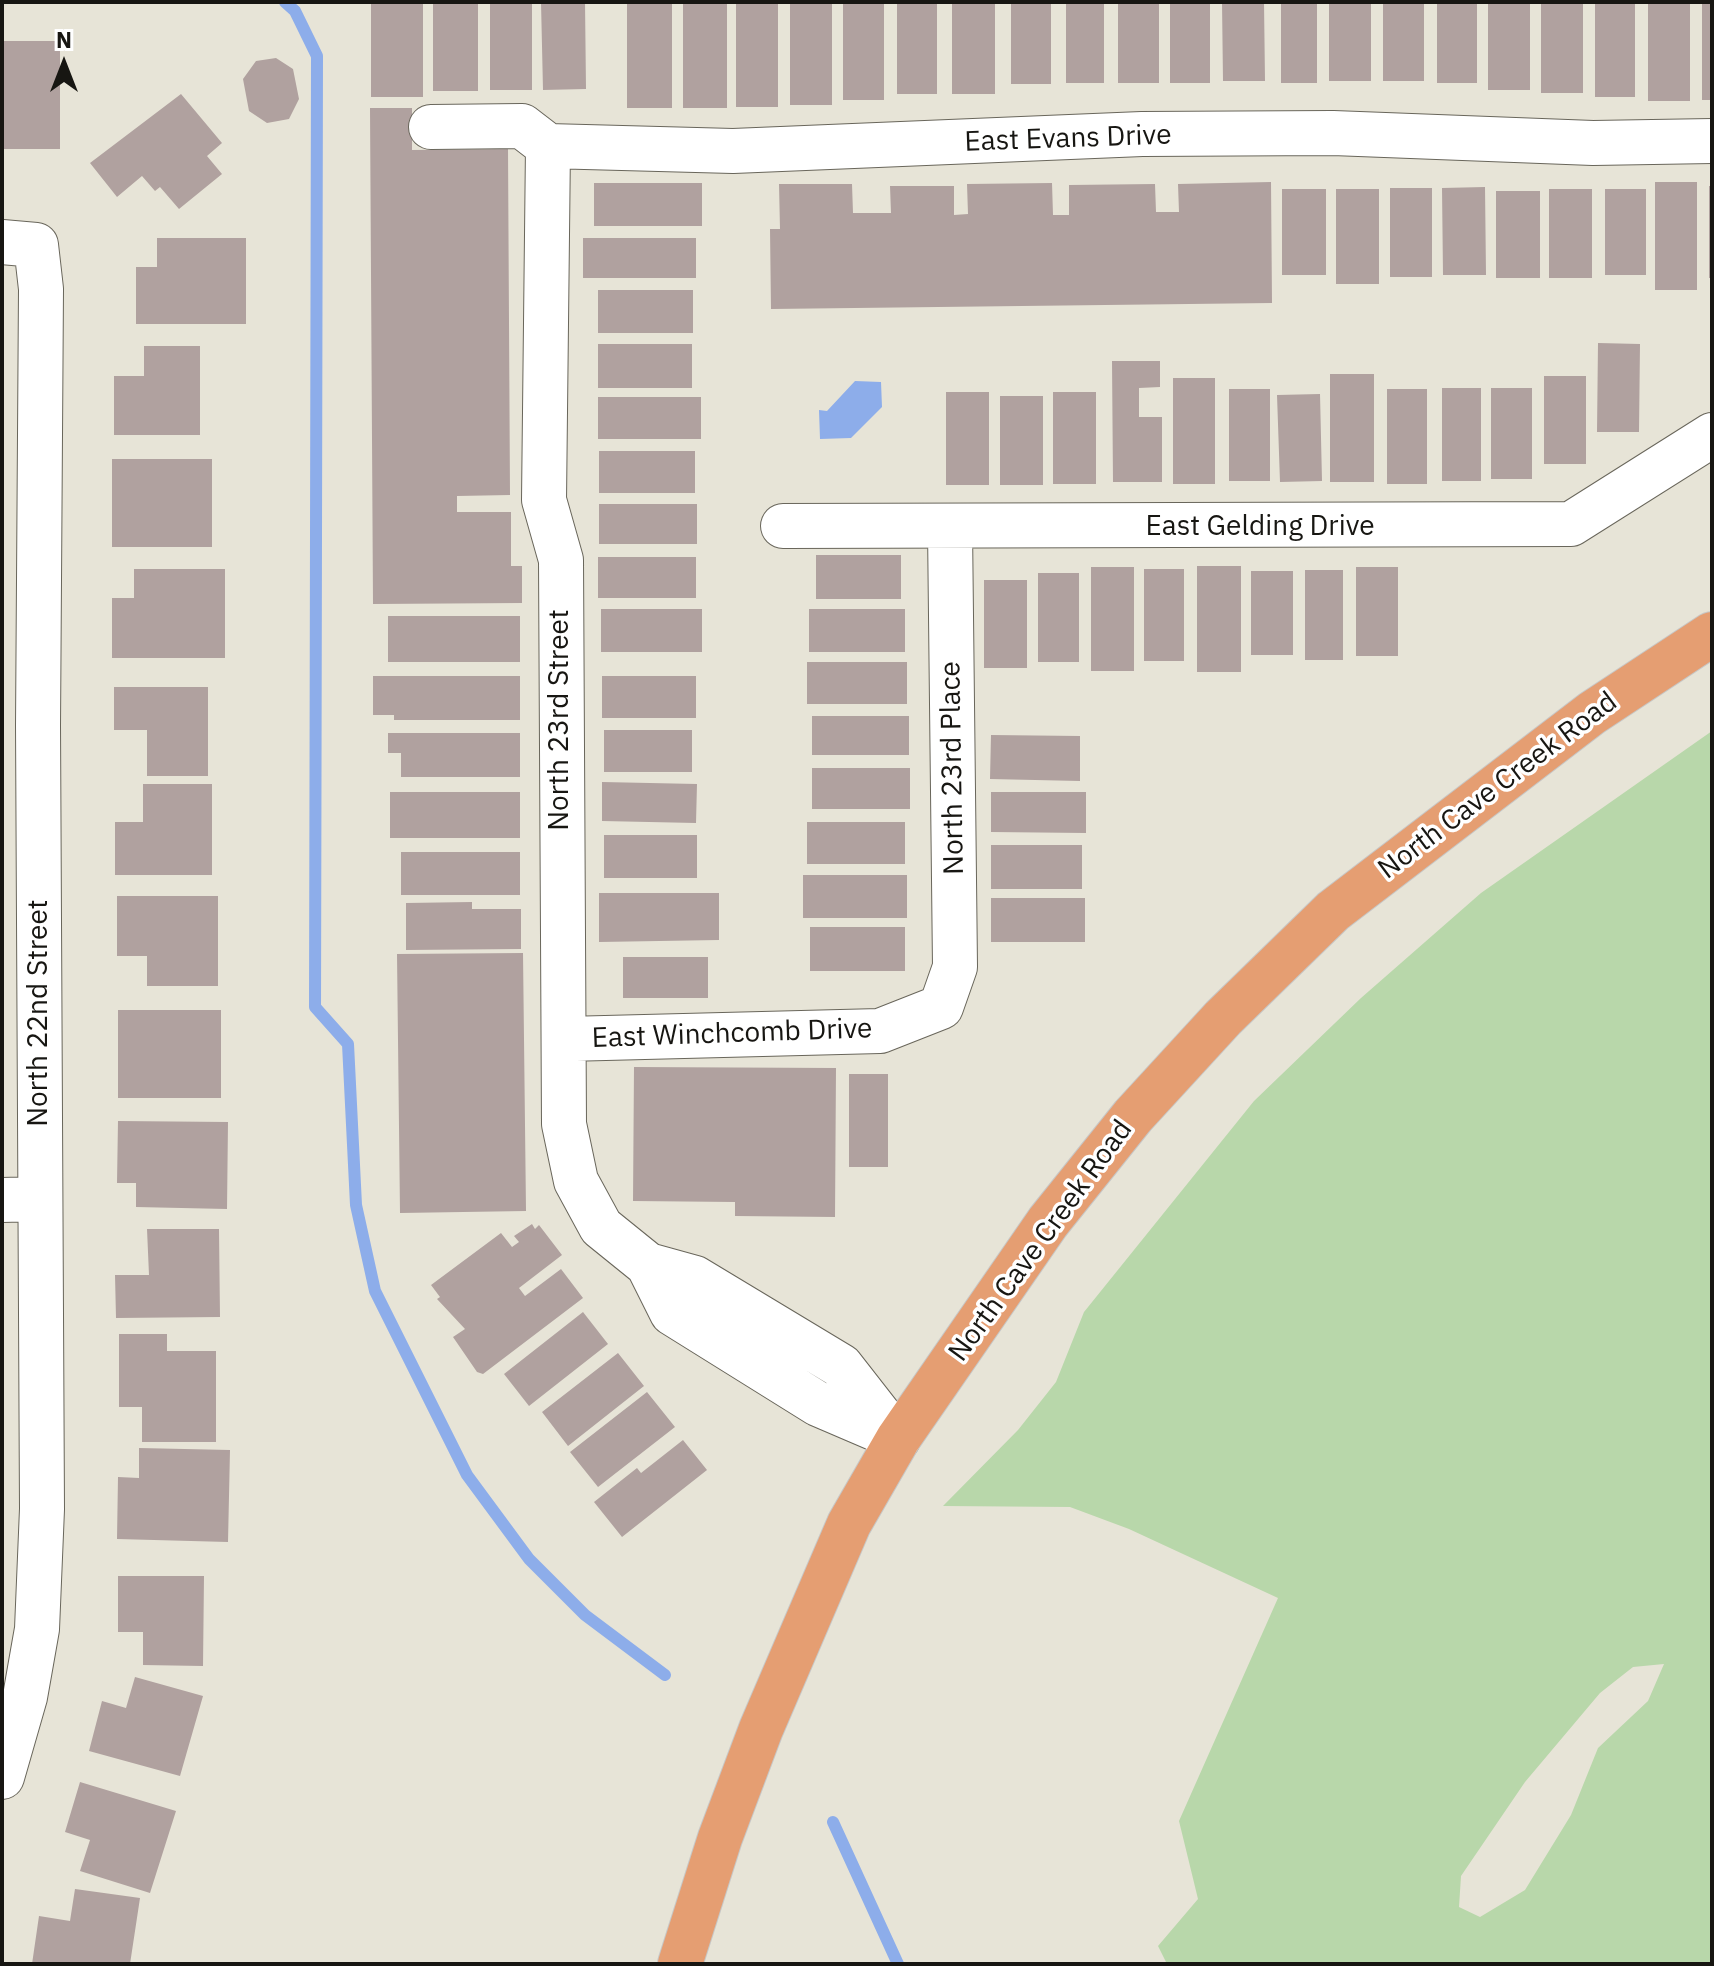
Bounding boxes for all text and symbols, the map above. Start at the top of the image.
north arrow [24,24,104,104]
text: N [56,25,72,54]
street label: East Evans Drive [964,119,1172,159]
street label: East Gelding Drive [1145,510,1375,544]
street label: North 23rd Street [543,609,577,831]
street label: North 23rd Place [934,661,972,875]
street label: North Cave Creek Road [1372,685,1624,887]
street label: North 22nd Street [22,899,56,1127]
street label: East Winchcomb Drive [591,1012,873,1056]
street label: North Cave Creek Road [942,1114,1140,1368]

